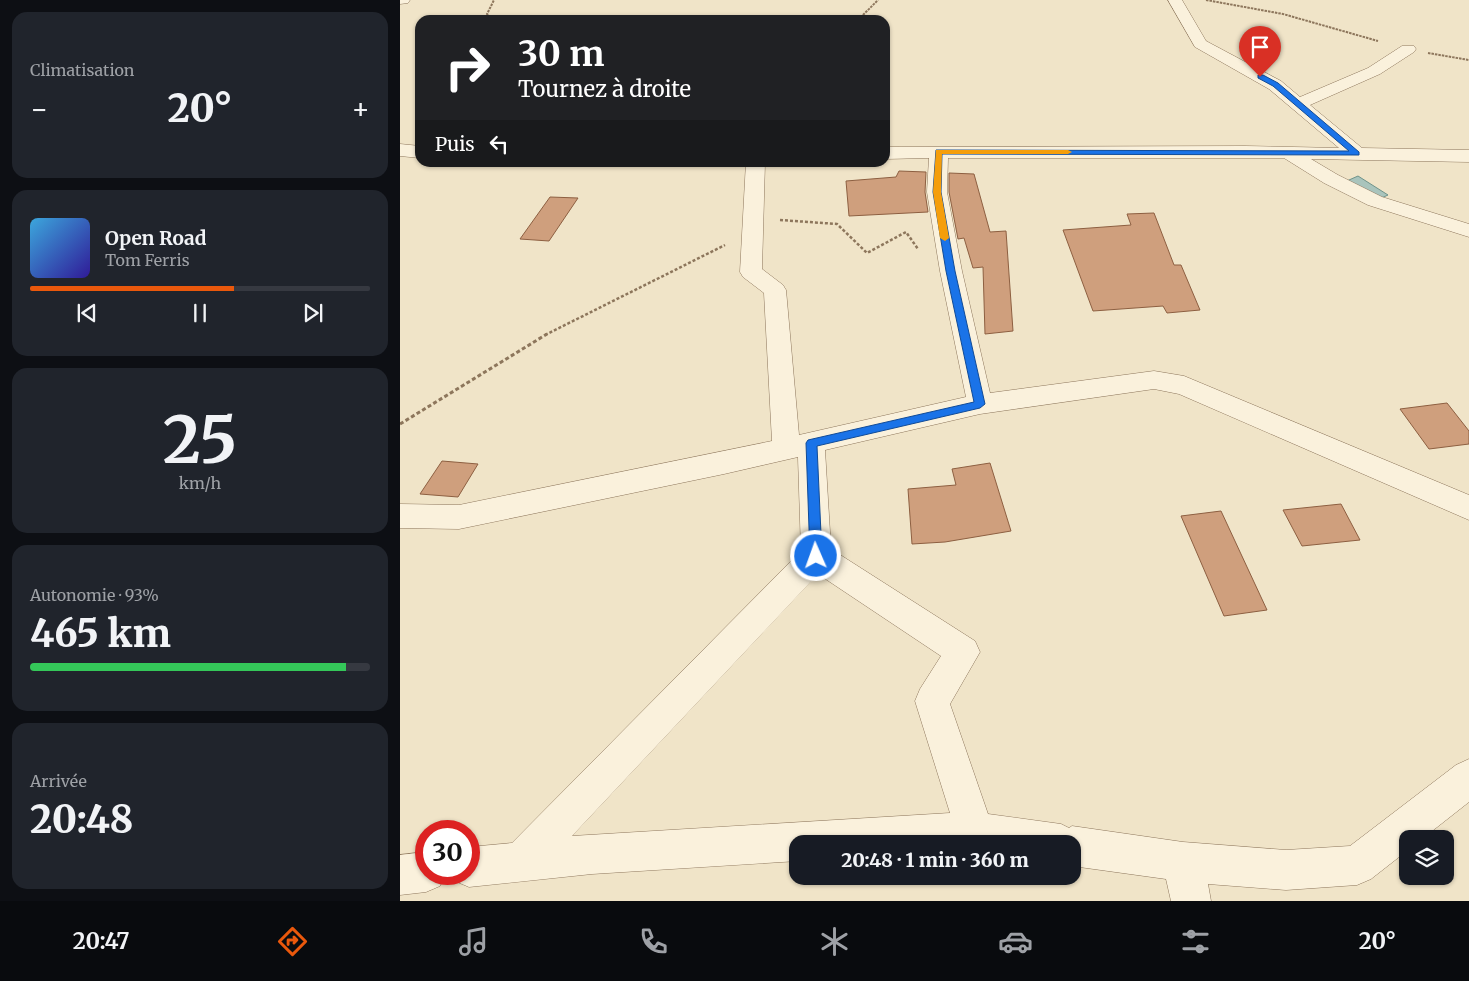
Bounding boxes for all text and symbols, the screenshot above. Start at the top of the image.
pin [1239,26,1281,77]
text: 30 m [518,32,604,76]
icon: arrive [1246,33,1274,61]
icon: right [435,35,500,100]
text: Climatisation [30,60,134,80]
text: Tournez à droite [518,75,691,103]
text: 20° [168,85,232,132]
text: − [30,91,49,127]
text: + [351,91,370,127]
icon: left [485,130,513,158]
text: Puis [435,132,475,156]
text: Open Road [105,226,207,250]
text: Tom Ferris [105,250,190,270]
icon: previous [73,299,101,327]
icon: pause [186,299,214,327]
icon: next [299,299,327,327]
text: 25 [163,399,237,481]
text: km/h [179,473,221,493]
position arrow [789,529,841,581]
text: Autonomie · 93% [30,585,159,605]
text: 465 km [30,610,171,657]
text: Arrivée [30,771,87,791]
text: 20:48 [30,796,134,843]
speed limit sign: 30 [415,820,480,885]
map controls [1399,830,1454,885]
button: layers [1399,830,1454,885]
text: 20:48 · 1 min · 360 m [841,848,1029,872]
icon: directions [275,924,310,959]
icon: music [456,924,491,959]
icon: phone [636,924,671,959]
icon: climate [817,924,852,959]
icon: car [998,924,1033,959]
icon: filters [1178,924,1213,959]
text: 20:47 [73,927,129,955]
text: 20° [1359,927,1396,955]

